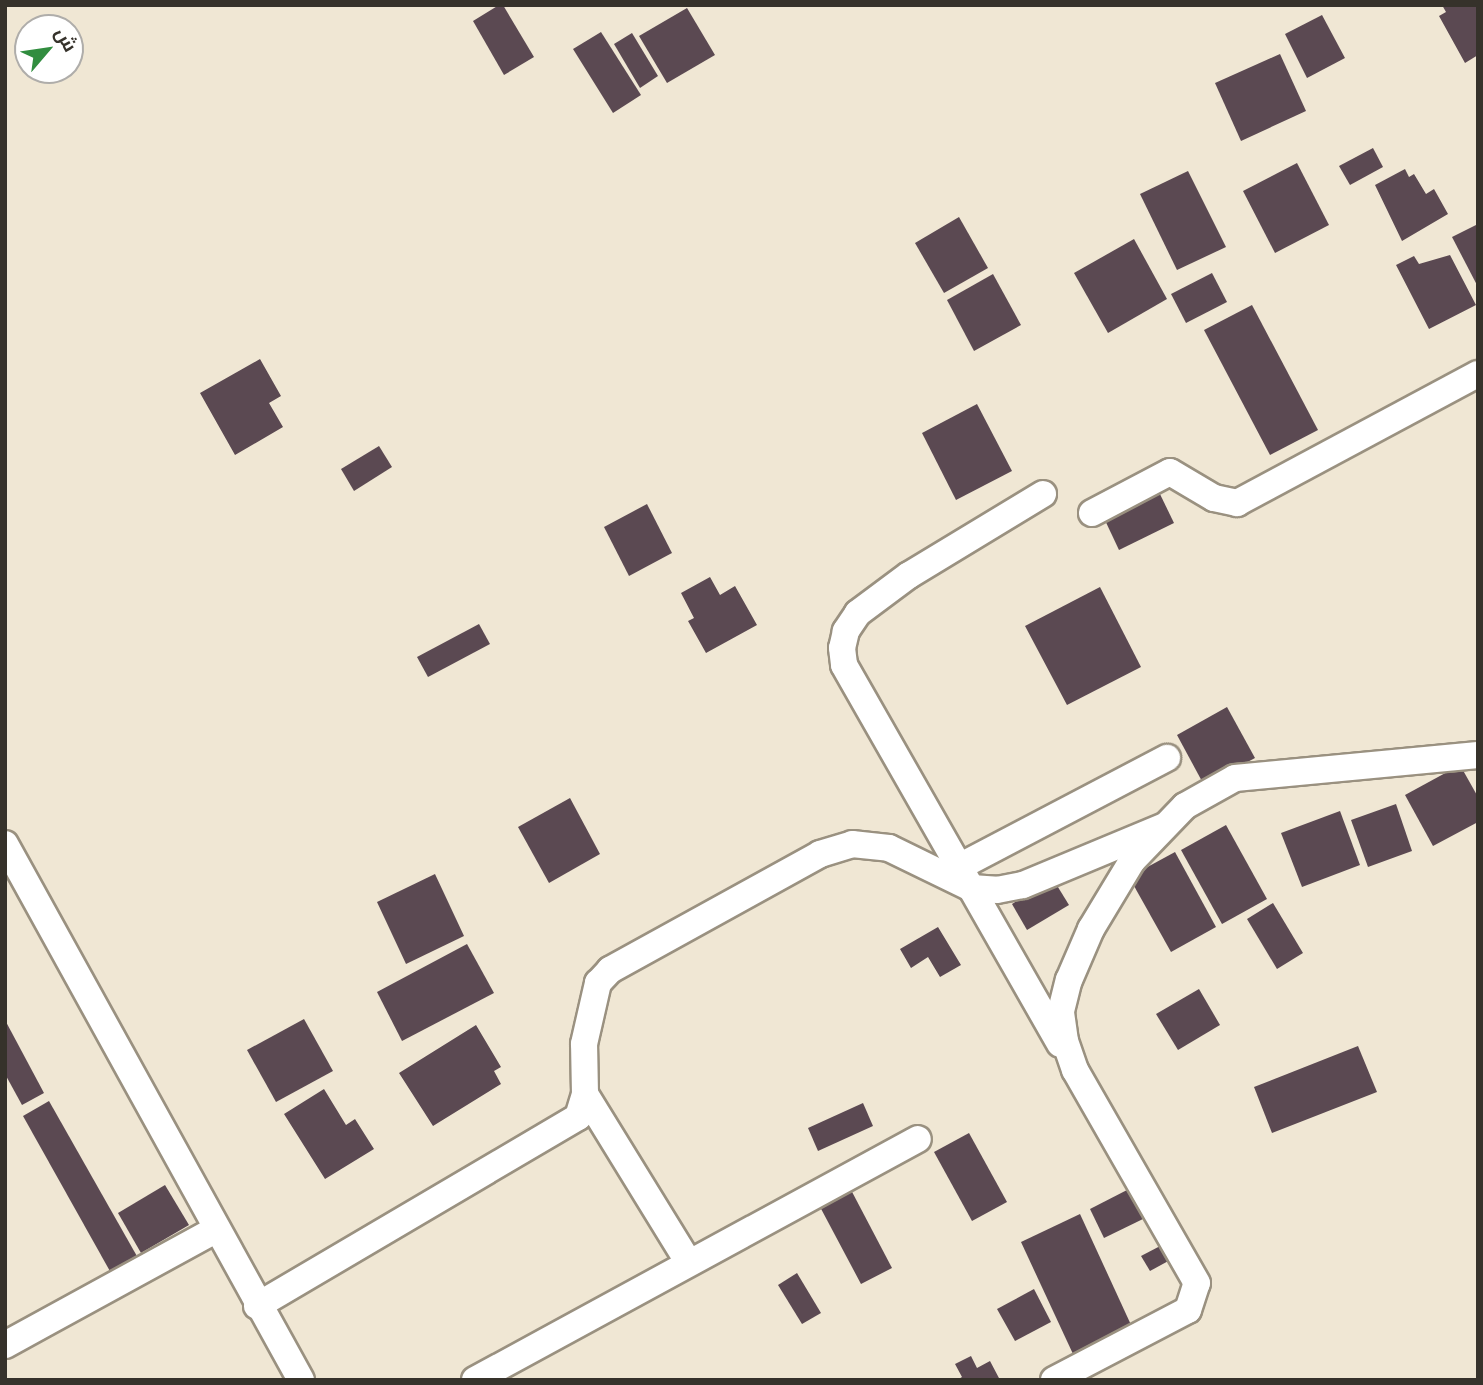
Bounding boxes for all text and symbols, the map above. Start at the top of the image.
north arrow [14,14,84,84]
text: ش [50,23,82,56]

